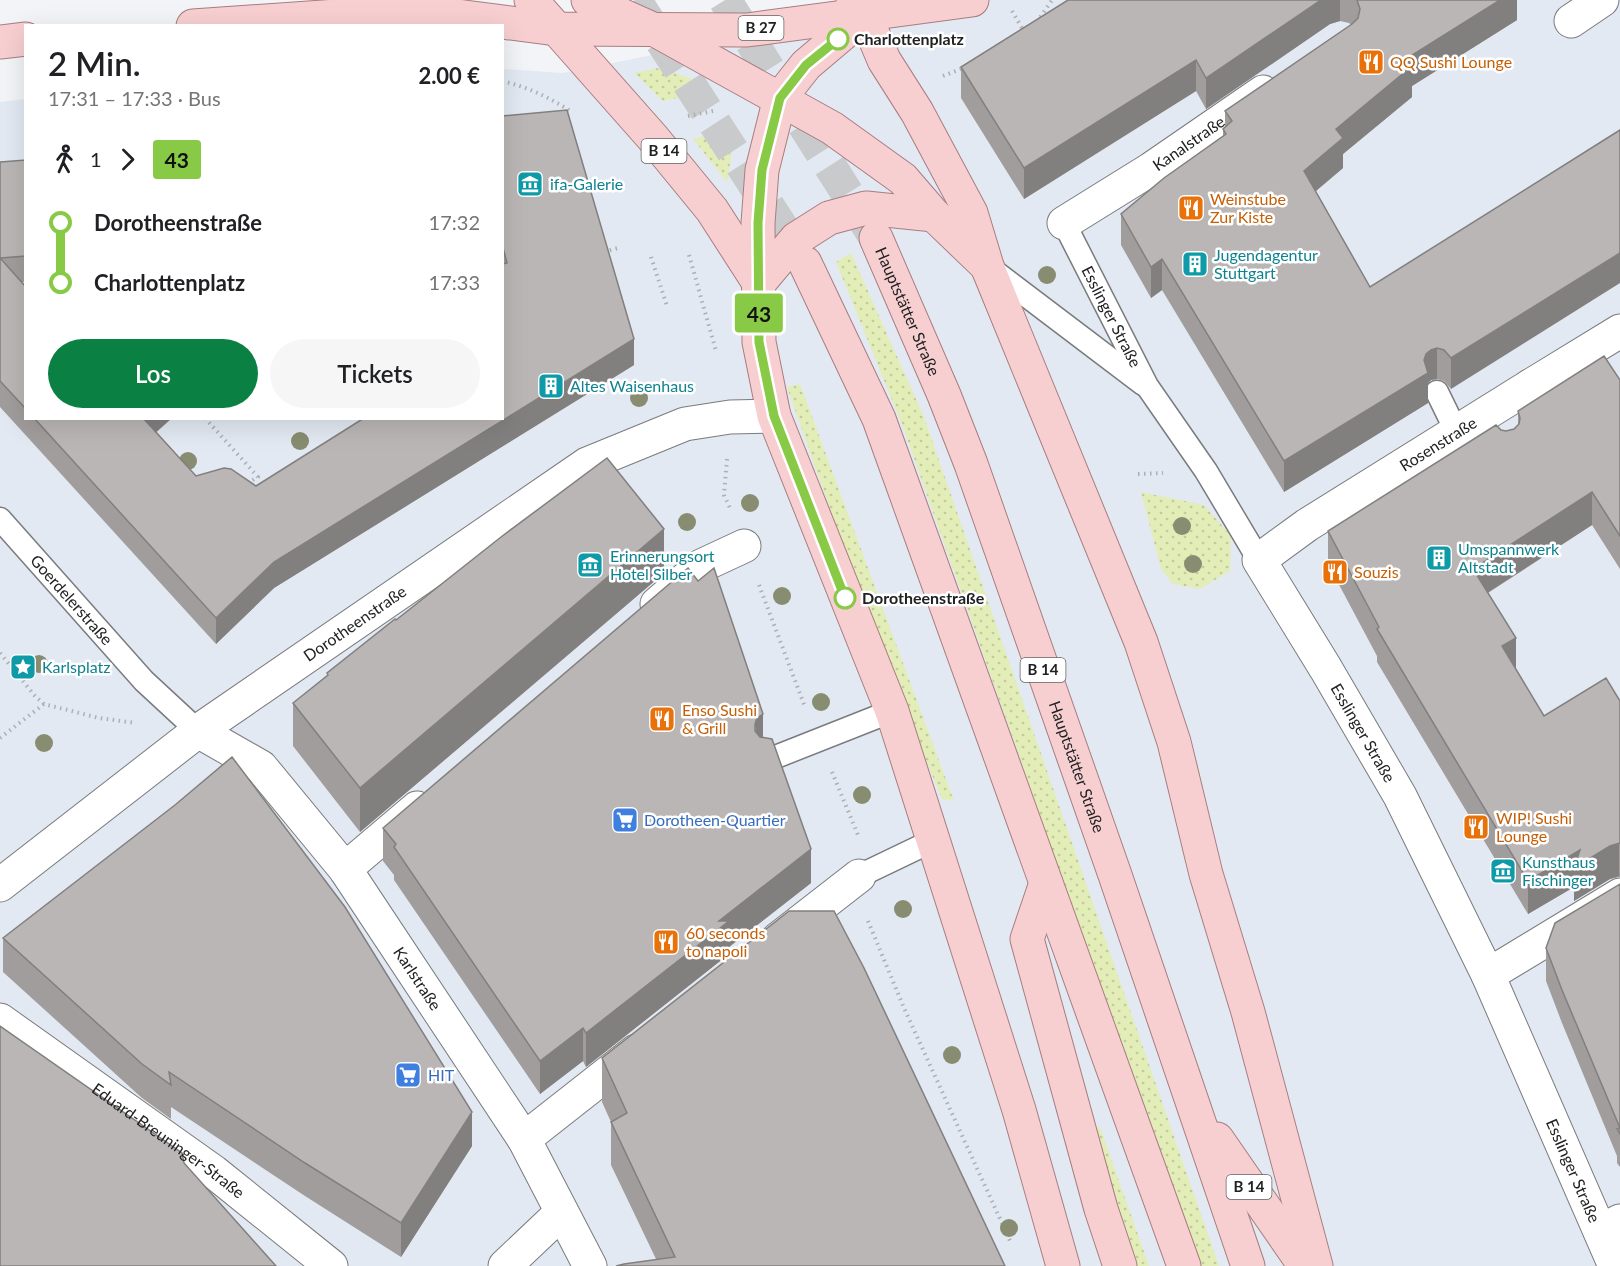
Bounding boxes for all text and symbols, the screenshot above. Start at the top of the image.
road number: B 27 [738,16,783,40]
marker: Charlottenplatz [827,28,849,50]
place label: Charlottenplatz [854,29,964,48]
text: 2 Min. [48,43,141,83]
restaurant icon: QQ Sushi Lounge [1356,47,1386,77]
place label: QQ Sushi Lounge [1390,52,1512,71]
text: 2.00 € [418,62,480,89]
text: 17:31 – 17:33 · Bus [48,86,221,110]
street label: Kanalstraße [1149,111,1228,174]
road number: B 14 [642,139,686,163]
icon: walk [48,143,81,176]
icon: forward [111,143,144,176]
text: 1 [90,147,102,171]
text: 43 [165,147,189,172]
museum icon: ifa-Galerie [515,169,545,199]
place label: ifa-Galerie [550,174,623,193]
place label: Weinstube Zur Kiste [1210,189,1286,226]
restaurant icon: Weinstube Zur Kiste [1176,193,1206,223]
text: Dorotheenstraße [94,209,262,236]
text: 17:32 [429,210,480,234]
street label: Hauptstätter Straße [872,244,944,379]
place label: Jugendagentur Stuttgart [1214,245,1318,282]
building icon: Jugendagentur Stuttgart [1180,249,1210,279]
street label: Esslinger Straße [1078,262,1146,370]
text: Charlottenplatz [94,269,245,296]
text: 17:33 [429,270,480,294]
line badge: 43 [732,294,786,332]
text: 43 [747,301,771,326]
button: Los [48,339,258,408]
button: Tickets [270,339,480,408]
building icon: Altes Waisenhaus [536,371,566,401]
place label: Altes Waisenhaus [570,376,694,395]
street label: Rosenstraße [1396,412,1480,475]
place label: Umspannwerk Altstadt [1458,539,1560,576]
building icon: Umspannwerk Altstadt [1424,543,1454,573]
place label: Erinnerungsort Hotel Silber [610,546,715,583]
street label: Goerdelerstraße [27,550,117,648]
museum icon: Erinnerungsort Hotel Silber [575,550,605,580]
restaurant icon: Souzis [1320,557,1350,587]
place label: Souzis [1354,562,1399,581]
street label: Dorotheenstraße [300,581,409,665]
marker: Dorotheenstraße [834,587,856,609]
place label: Dorotheenstraße [862,588,985,607]
place icon: Karlsplatz [8,652,38,682]
place label: Karlsplatz [42,657,111,676]
road number: B 14 [1020,658,1066,682]
street label: Esslinger Straße [1327,680,1400,785]
street label: Hauptstätter Straße [1046,698,1109,835]
place label: Enso Sushi & Grill [682,700,757,737]
restaurant icon: Enso Sushi & Grill [647,704,677,734]
supermarket icon: Dorotheen-Quartier [610,805,640,835]
place label: WIP! Sushi Lounge [1496,808,1572,845]
place label: Dorotheen-Quartier [644,810,786,829]
restaurant icon: WIP! Sushi Lounge [1461,812,1491,842]
place label: Kunsthaus Fischinger [1522,852,1596,889]
museum icon: Kunsthaus Fischinger [1488,856,1518,886]
place label: 60 seconds to napoli [686,923,765,960]
restaurant icon: 60 seconds to napoli [651,927,681,957]
street label: Karlstraße [390,943,446,1014]
supermarket icon: HIT [393,1060,423,1090]
place label: HIT [428,1065,455,1084]
street label: Eduard-Breuninger-Straße [89,1079,249,1202]
street label: Esslinger Straße [1543,1116,1605,1225]
road number: B 14 [1226,1175,1272,1199]

